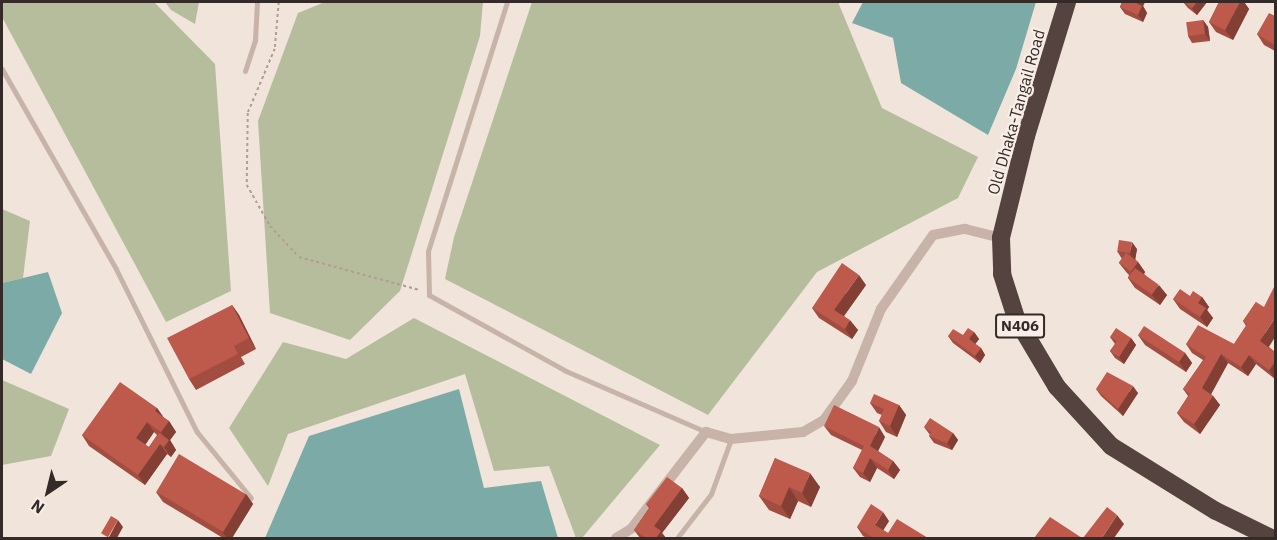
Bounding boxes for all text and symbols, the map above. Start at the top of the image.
street label: Old Dhaka-Tangail Road [983,27,1049,197]
road number: N406 [994,314,1046,338]
north arrow [18,462,78,522]
text: N [27,495,48,518]

